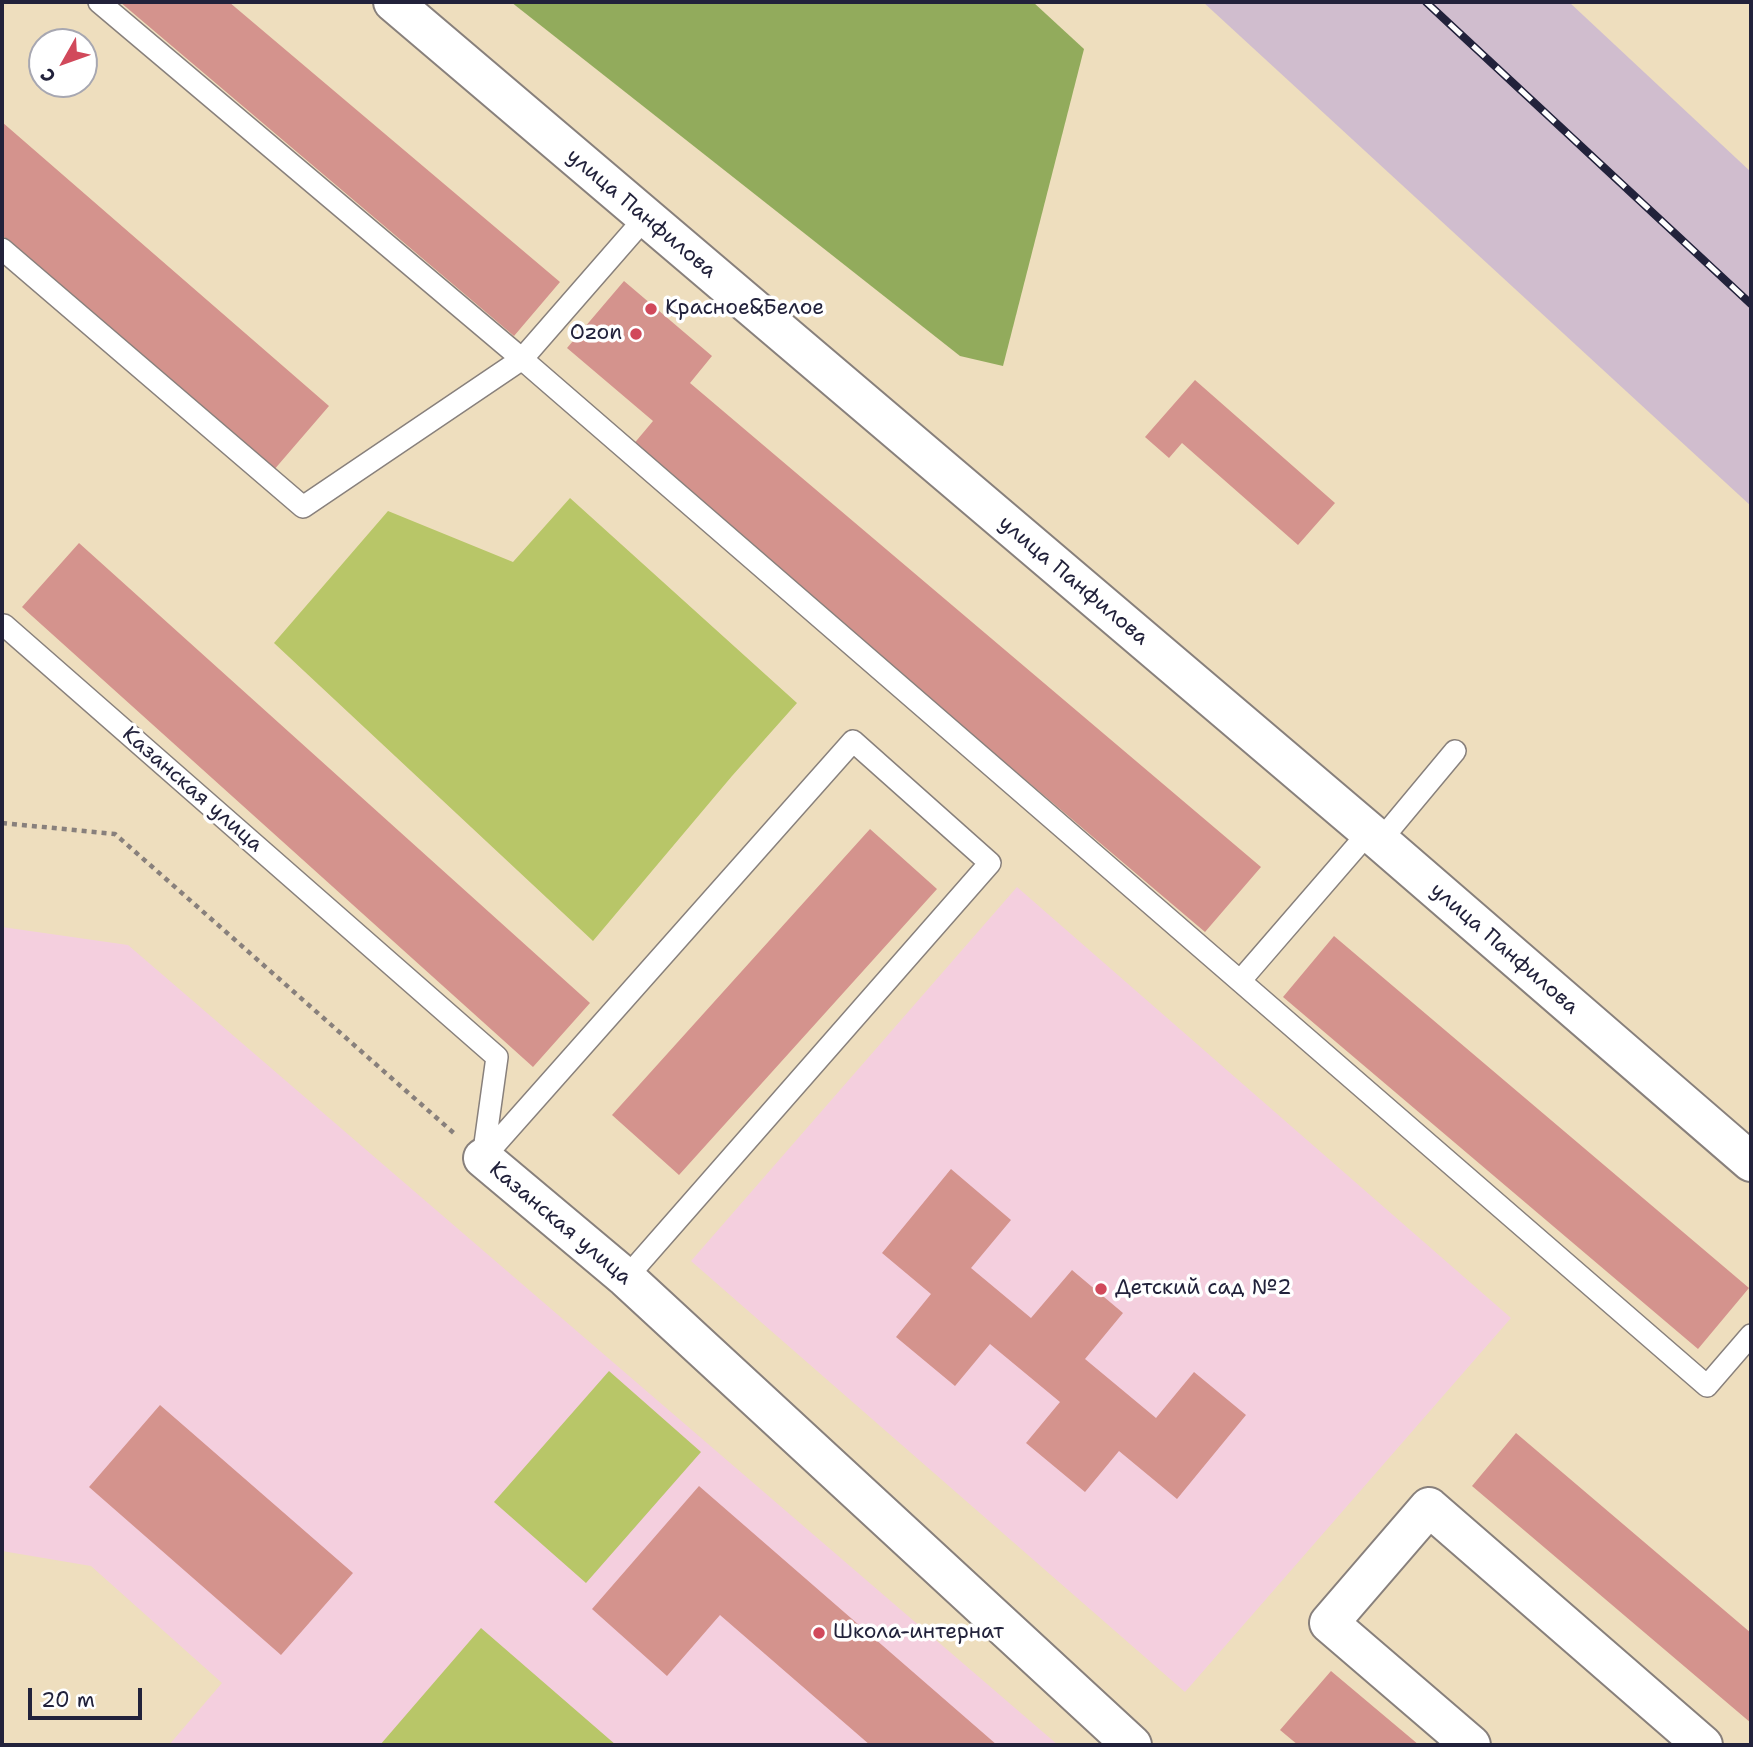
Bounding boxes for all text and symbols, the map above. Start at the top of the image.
north arrow [28,28,98,98]
text: С [35,63,61,88]
street label: улица Панфилова [561,144,721,284]
place label: Красное&Белое [665,296,824,322]
marker: Красное&Белое [643,301,659,317]
place label: Ozon [570,321,622,347]
marker: Ozon [628,326,644,342]
street label: улица Панфилова [993,511,1153,651]
street label: Казанская улица [117,722,267,858]
street label: улица Панфилова [1425,878,1583,1020]
street label: Казанская улица [484,1157,636,1291]
place label: Детский сад №2 [1115,1276,1292,1302]
marker: Детский сад №2 [1093,1281,1109,1297]
place label: Школа-интернат [833,1620,1004,1646]
marker: Школа-интернат [811,1625,827,1641]
scale bar [32,1674,145,1718]
text: 20 m [41,1686,95,1714]

